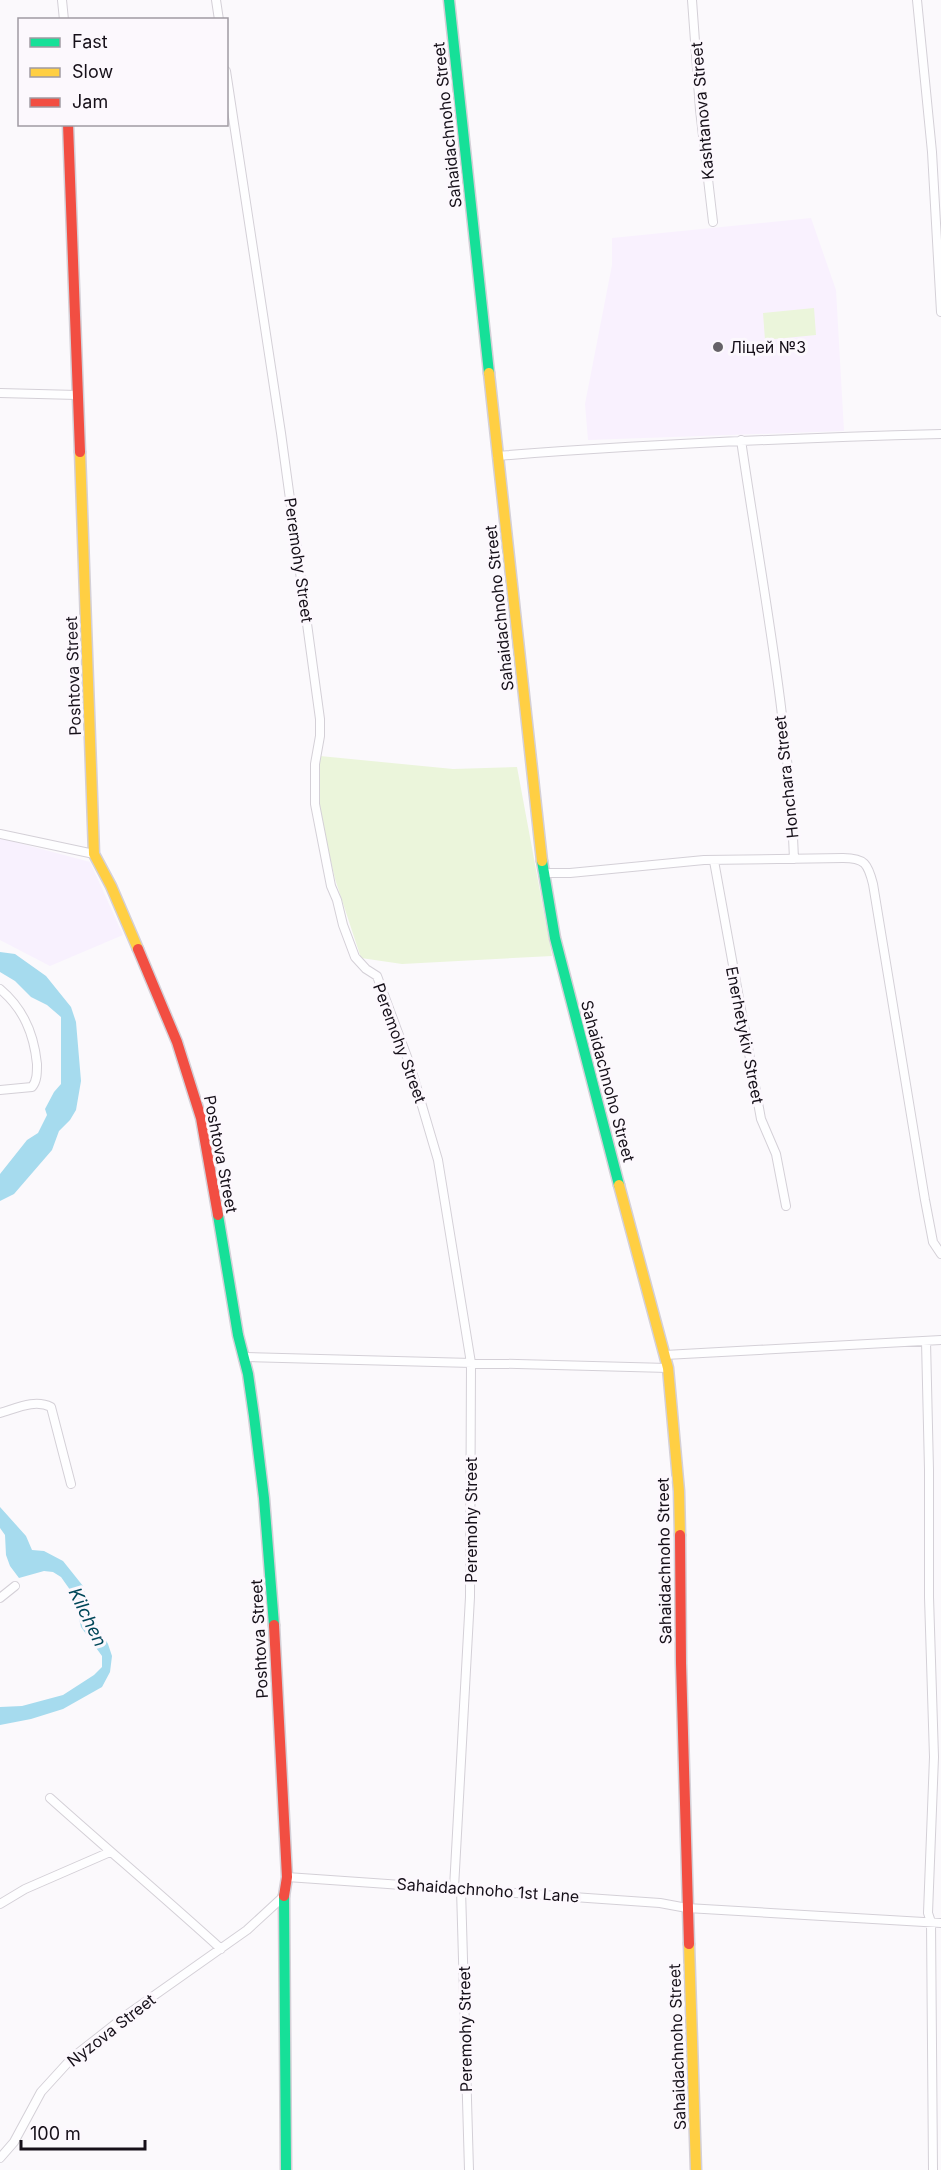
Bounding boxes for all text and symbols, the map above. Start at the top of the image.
legend [18,18,228,126]
text: Fast [72,31,108,52]
street label: Sahaidachnoho Street [428,41,466,209]
street label: Kashtanova Street [686,41,718,181]
text: Slow [72,61,113,82]
text: Jam [72,91,108,112]
place label: Ліцей №3 [730,337,806,357]
marker: Ліцей №3 [711,340,725,354]
street label: Peremohy Street [280,496,318,624]
street label: Sahaidachnoho Street [480,524,518,692]
street label: Poshtova Street [61,616,85,736]
street label: Honchara Street [770,715,802,839]
street label: Enerhetykiv Street [722,965,768,1105]
street label: Peremohy Street [369,980,431,1106]
street label: Sahaidachnoho Street [577,998,639,1164]
street label: Poshtova Street [200,1093,242,1215]
street label: Peremohy Street [461,1457,481,1583]
street label: Sahaidachnoho Street [653,1477,675,1645]
street label: Poshtova Street [246,1579,272,1699]
water label: Kilchen [65,1584,111,1650]
street label: Sahaidachnoho 1st Lane [396,1874,580,1906]
street label: Sahaidachnoho Street [664,1963,690,2131]
street label: Peremohy Street [454,1966,476,2092]
street label: Nyzova Street [63,1989,159,2071]
scale bar [21,2113,146,2151]
text: 100 m [30,2123,81,2144]

